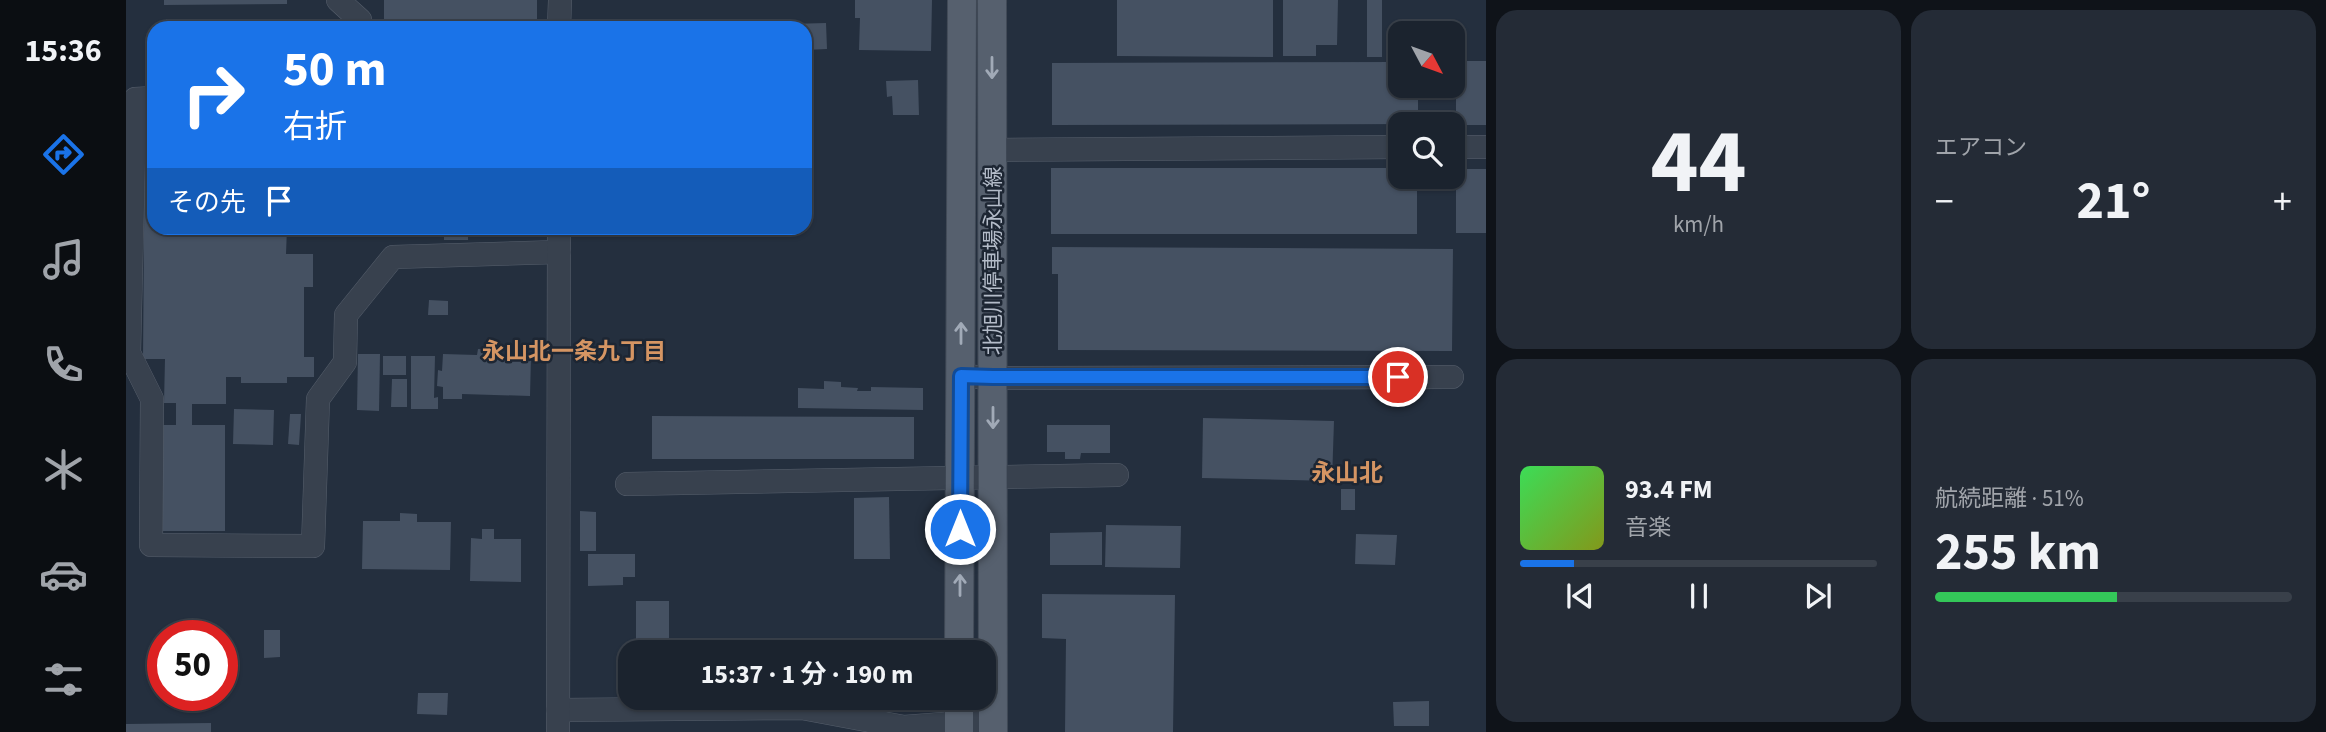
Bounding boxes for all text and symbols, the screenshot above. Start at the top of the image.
north arrow [1388,21,1465,98]
map controls [1388,21,1465,189]
text: 15:36 [24,28,102,74]
text: 50 m [283,35,387,105]
icon: right [168,49,259,140]
one-way arrow [985,56,999,79]
text: 44 [1650,98,1747,227]
text: 右折 [283,104,347,150]
button: search [1388,112,1465,189]
icon: directions [39,130,88,179]
text: エアコン [1935,131,2027,164]
text: 21° [2077,165,2150,239]
street label: 北旭川停車場永山線 [978,167,1008,356]
text: − [1935,175,1954,229]
text: + [2273,175,2292,229]
icon: arrive [260,182,298,220]
text: その先 [168,184,246,221]
text: km/h [1673,208,1724,241]
icon: music [39,235,88,284]
one-way arrow [954,321,968,344]
district label: 永山北一条九丁目 [482,335,666,368]
icon: phone [39,340,88,389]
pin [1368,347,1428,407]
icon: arrive [1379,358,1417,396]
one-way arrow [986,406,1000,429]
icon: climate [39,445,88,494]
district label: 永山北 [1311,456,1383,491]
text: 93.4 FM [1625,471,1713,508]
text: 航続距離 · 51% [1935,482,2084,515]
position arrow [923,492,997,566]
text: 音楽 [1625,511,1671,544]
text: 255 km [1935,516,2101,590]
icon: car [39,550,88,599]
one-way arrow [953,573,967,596]
icon: previous [1561,577,1599,615]
icon: pause [1680,577,1718,615]
icon: next [1799,577,1837,615]
speed limit sign: 50 [147,620,238,711]
icon: filters [39,655,88,704]
text: 15:37 · 1 分 · 190 m [701,656,913,693]

